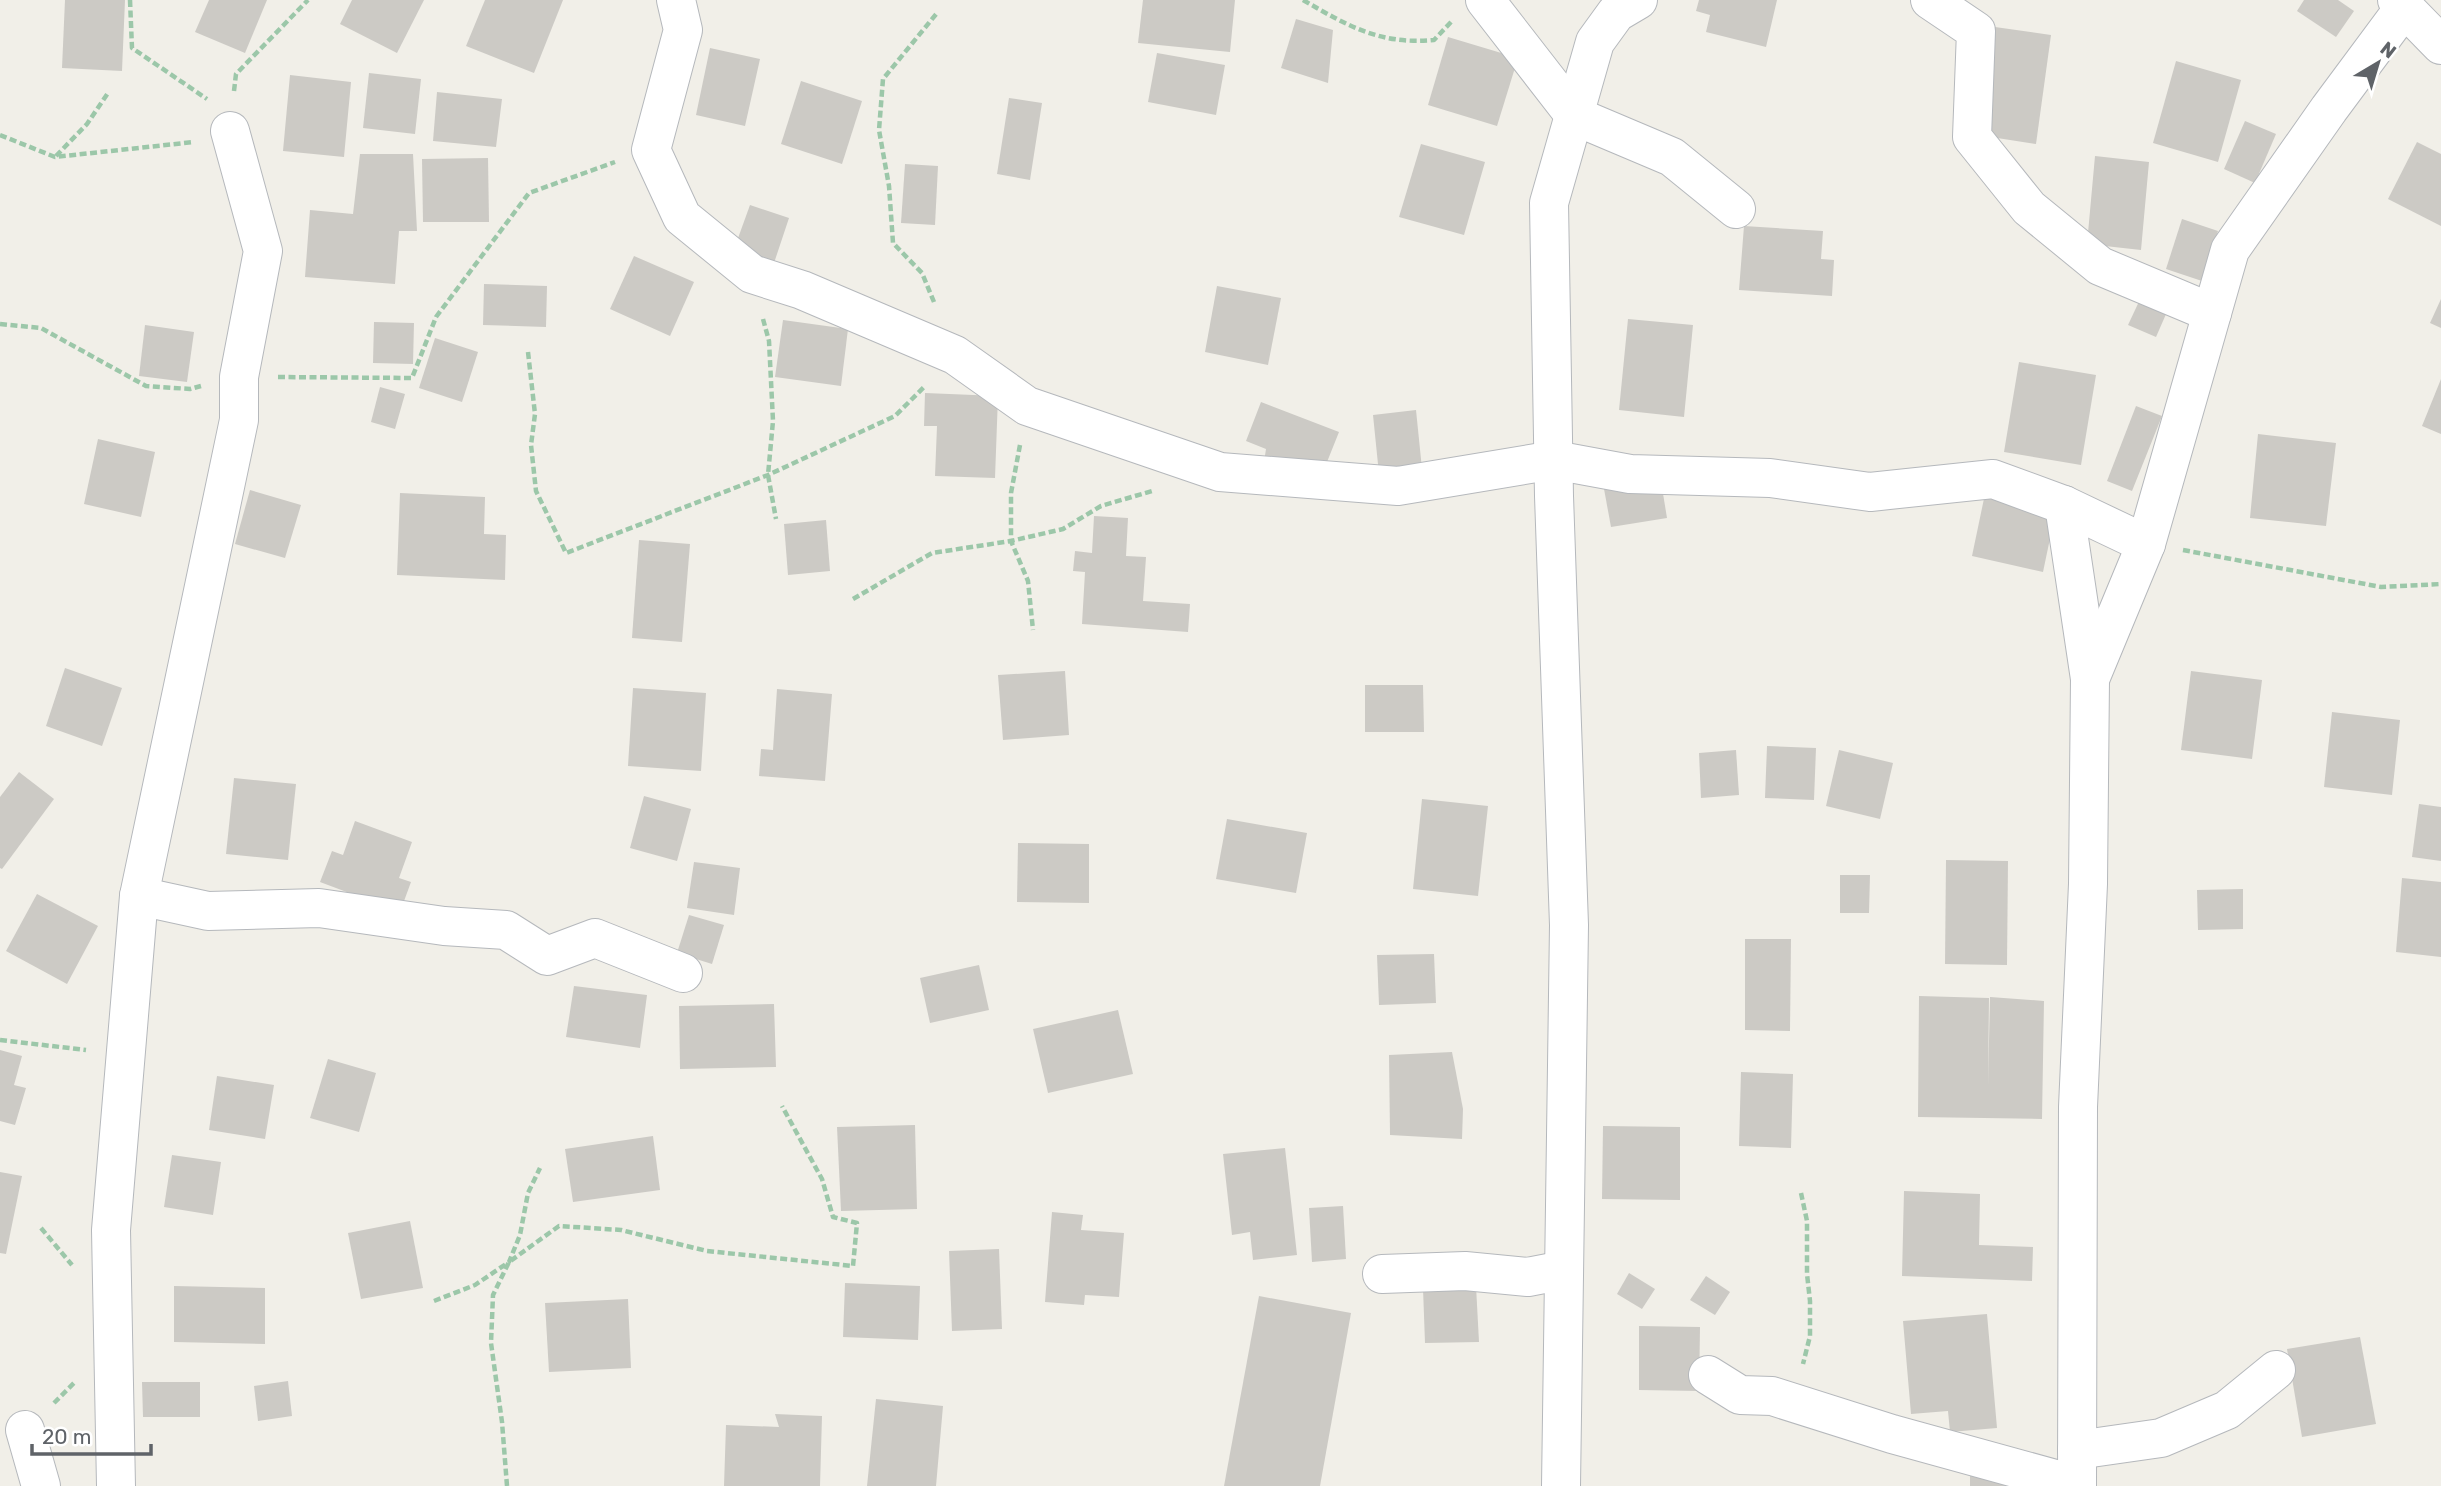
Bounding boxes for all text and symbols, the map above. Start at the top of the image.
north arrow [2343,28,2413,98]
text: N [2376,37,2401,63]
scale bar [32,1412,150,1456]
text: 20 m [42,1424,91,1449]

